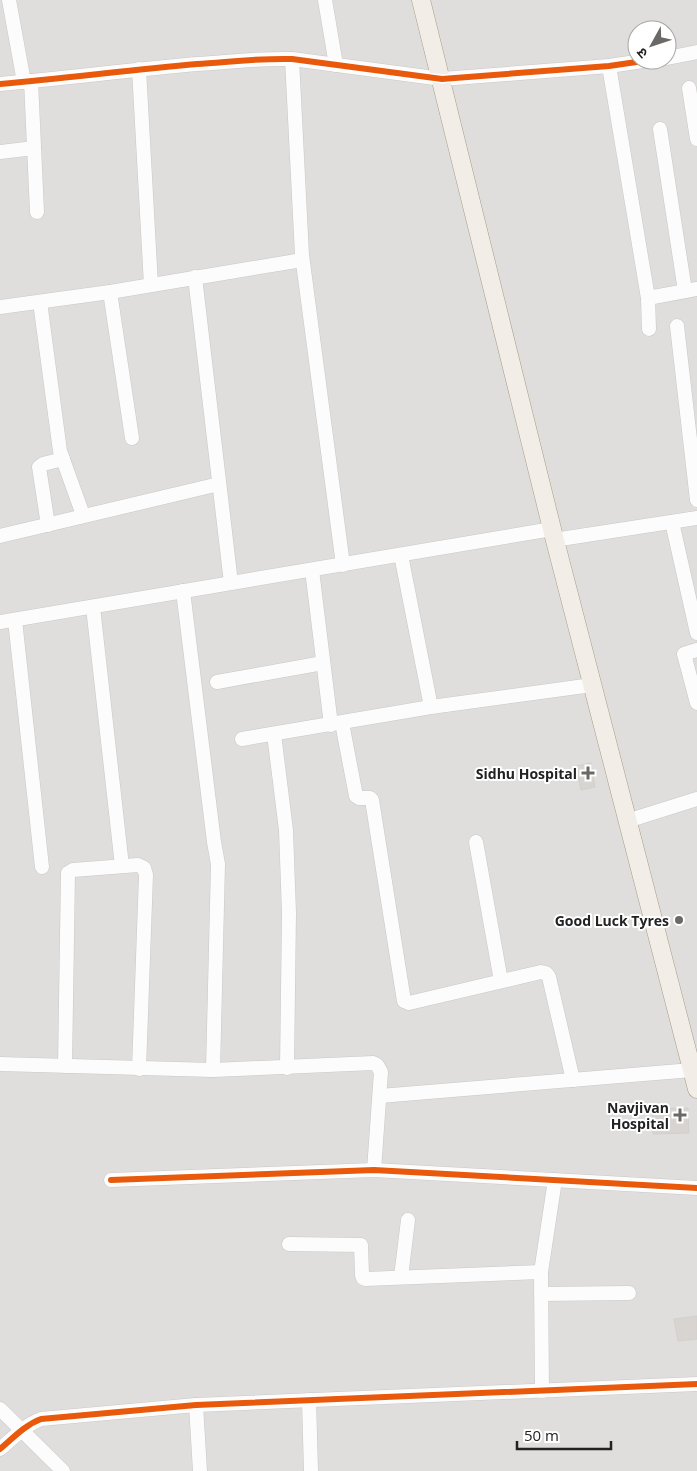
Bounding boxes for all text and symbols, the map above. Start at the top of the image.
north arrow [627,20,677,70]
text: उ [631,44,652,63]
place label: Sidhu Hospital [476,764,577,783]
marker: Sidhu Hospital [581,766,595,780]
place label: Good Luck Tyres [555,911,669,930]
marker: Good Luck Tyres [673,914,685,926]
place label: Navjivan Hospital [607,1098,669,1133]
marker: Navjivan Hospital [673,1108,687,1122]
scale bar [517,1418,611,1450]
text: 50 m [524,1425,559,1445]

